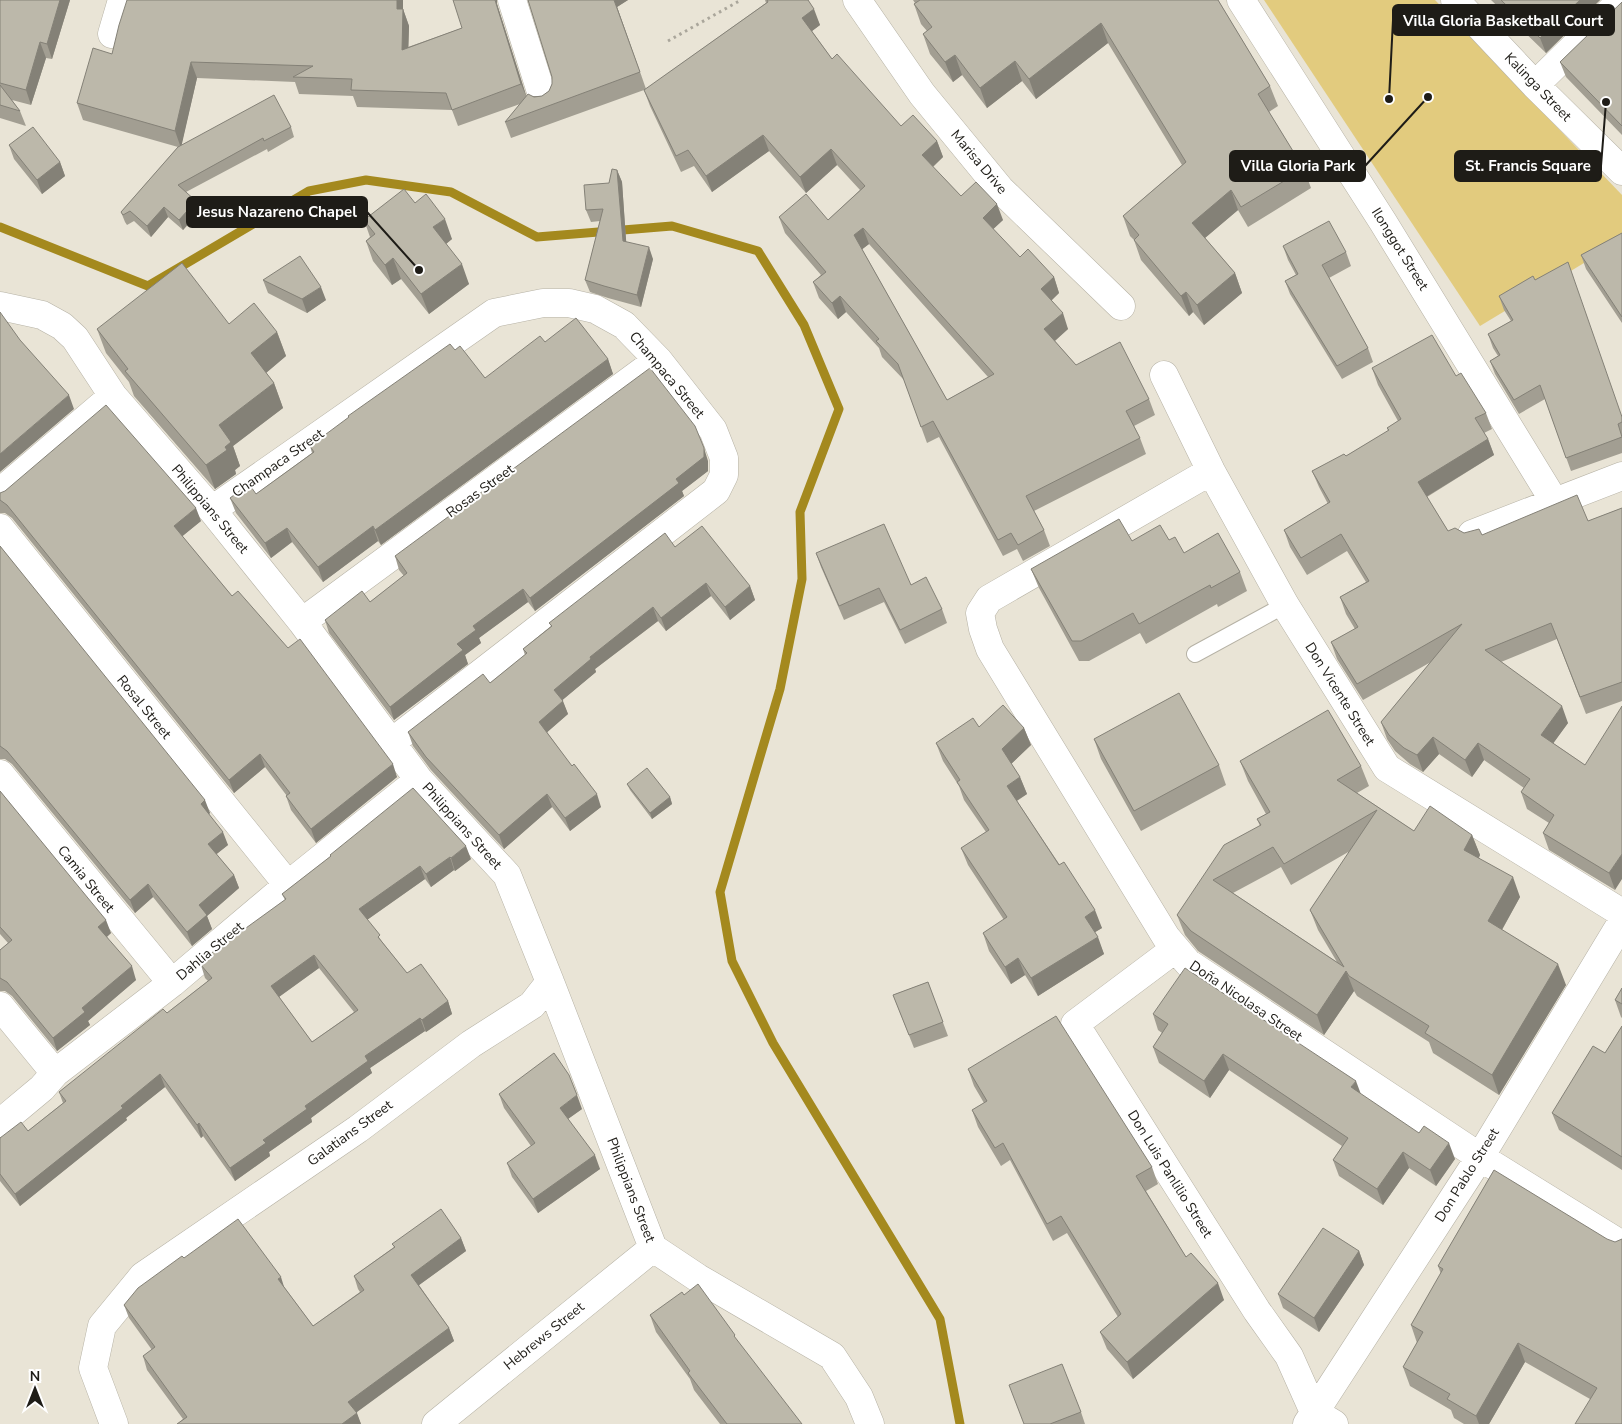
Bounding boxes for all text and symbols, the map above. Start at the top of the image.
callout: Villa Gloria Basketball Court [1393,5,1614,35]
text: Villa Gloria Basketball Court [1402,11,1603,31]
street label: Kalinga Street [1500,48,1576,126]
street label: Marisa Drive [946,126,1012,198]
callout: Villa Gloria Park [1230,151,1365,181]
callout: St. Francis Square [1455,151,1601,181]
text: Villa Gloria Park [1240,156,1356,176]
text: St. Francis Square [1465,156,1591,176]
callout: Jesus Nazareno Chapel [187,197,367,227]
text: Jesus Nazareno Chapel [196,202,357,222]
street label: Ilonggot Street [1367,204,1433,294]
street label: Champaca Street [625,328,709,423]
street label: Champaca Street [228,424,328,502]
street label: Philippians Street [167,460,253,558]
street label: Rosas Street [442,460,518,522]
street label: Don Vicente Street [1301,639,1379,749]
street label: Rosal Street [112,671,176,743]
street label: Philippians Street [418,778,506,874]
street label: Camia Street [53,842,119,917]
street label: Dahlia Street [172,917,248,985]
street label: Doña Nicolasa Street [1186,956,1306,1046]
street label: Galatians Street [303,1096,397,1170]
street label: Don Luis Panlilio Street [1123,1107,1217,1241]
street label: Don Pablo Street [1430,1124,1504,1226]
street label: Philippians Street [602,1135,660,1245]
street label: Hebrews Street [500,1297,588,1374]
north arrow [10,1364,60,1414]
text: N [30,1367,40,1386]

